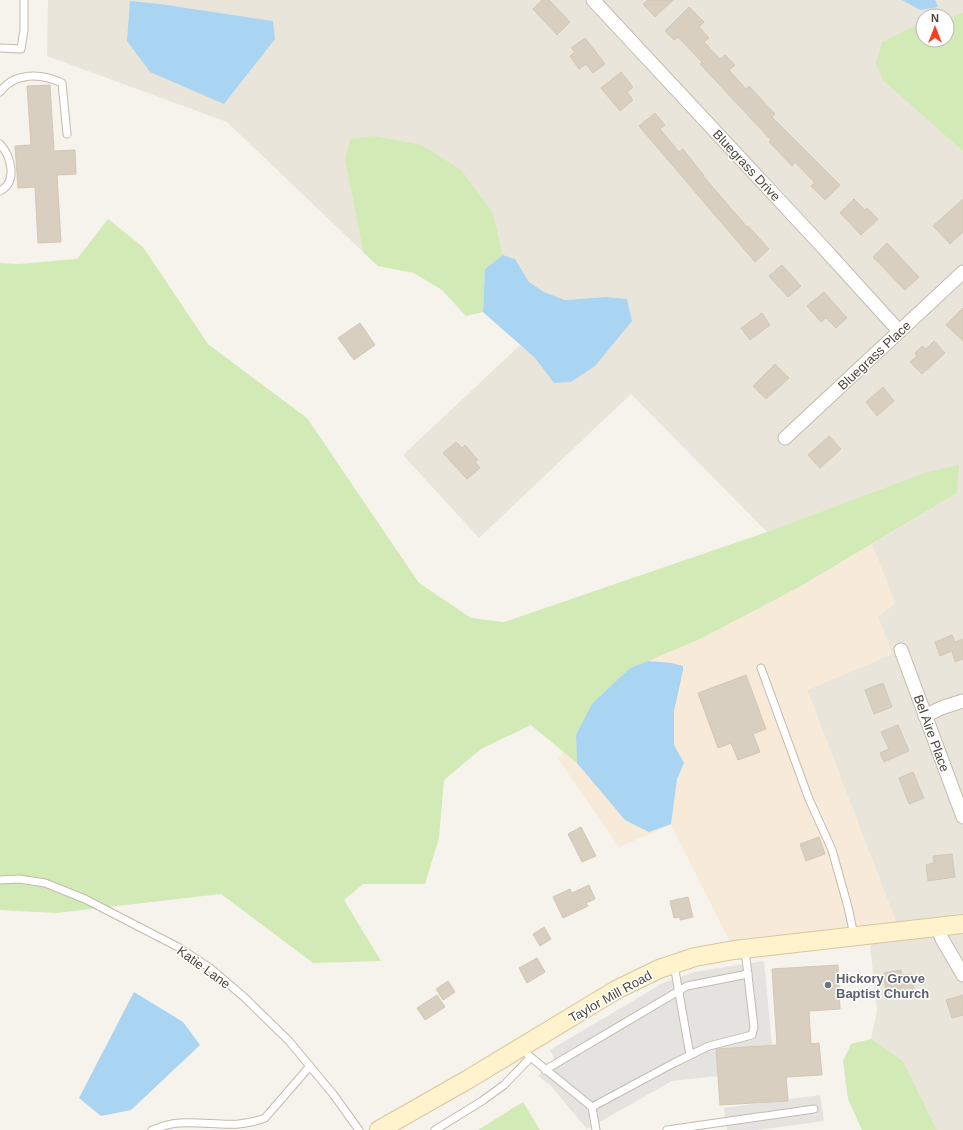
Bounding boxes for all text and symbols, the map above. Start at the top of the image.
north arrow [915,8,955,48]
text: N [931,12,939,24]
street label: Bluegrass Drive [710,127,783,204]
street label: Bluegrass Place [835,318,914,393]
street label: Bel Aire Place [911,693,952,774]
street label: Katie Lane [174,943,233,992]
street label: Taylor Mill Road [566,967,654,1025]
place label: Hickory Grove Baptist Church [836,971,929,1001]
marker: Hickory Grove Baptist Church [823,980,833,990]

